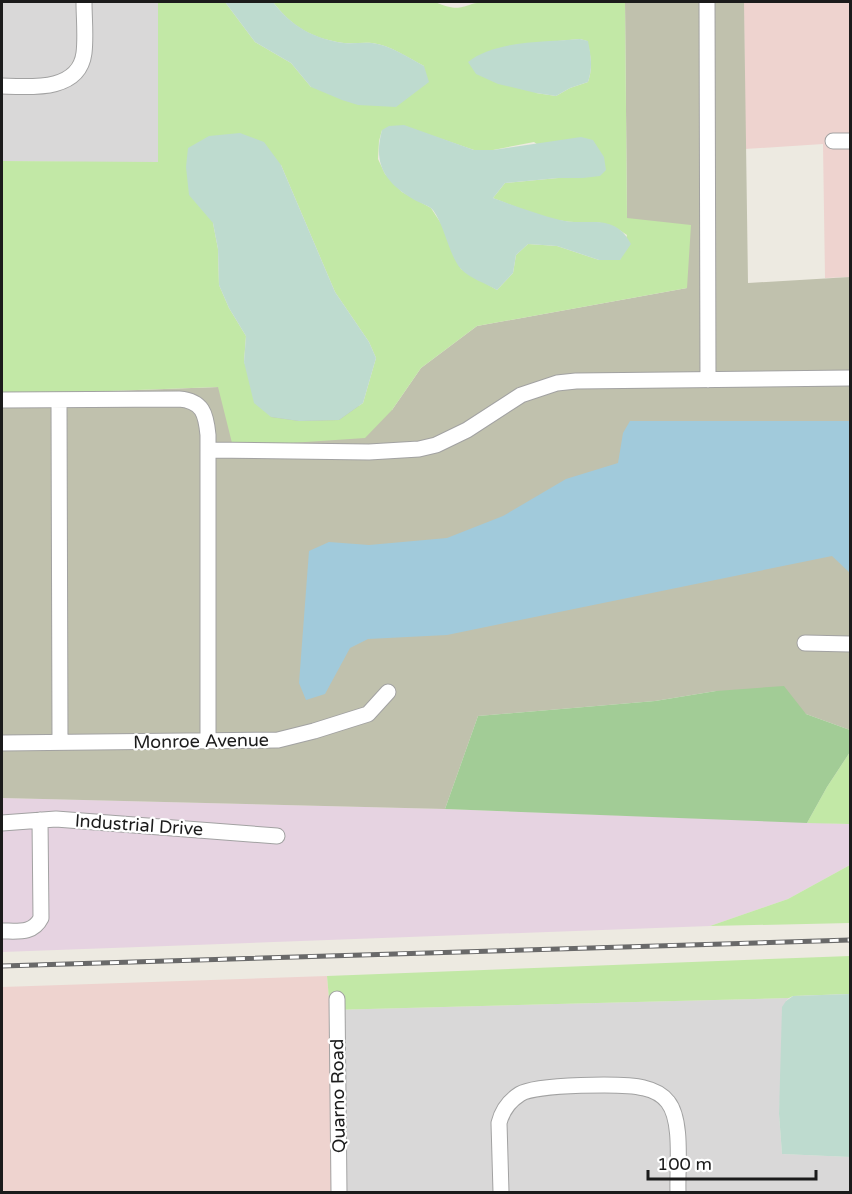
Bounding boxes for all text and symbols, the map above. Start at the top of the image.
street label: Monroe Avenue [133,729,269,753]
street label: Industrial Drive [74,810,204,840]
street label: Quarno Road [326,1039,350,1153]
scale bar [648,1143,816,1181]
text: 100 m [657,1153,712,1175]

